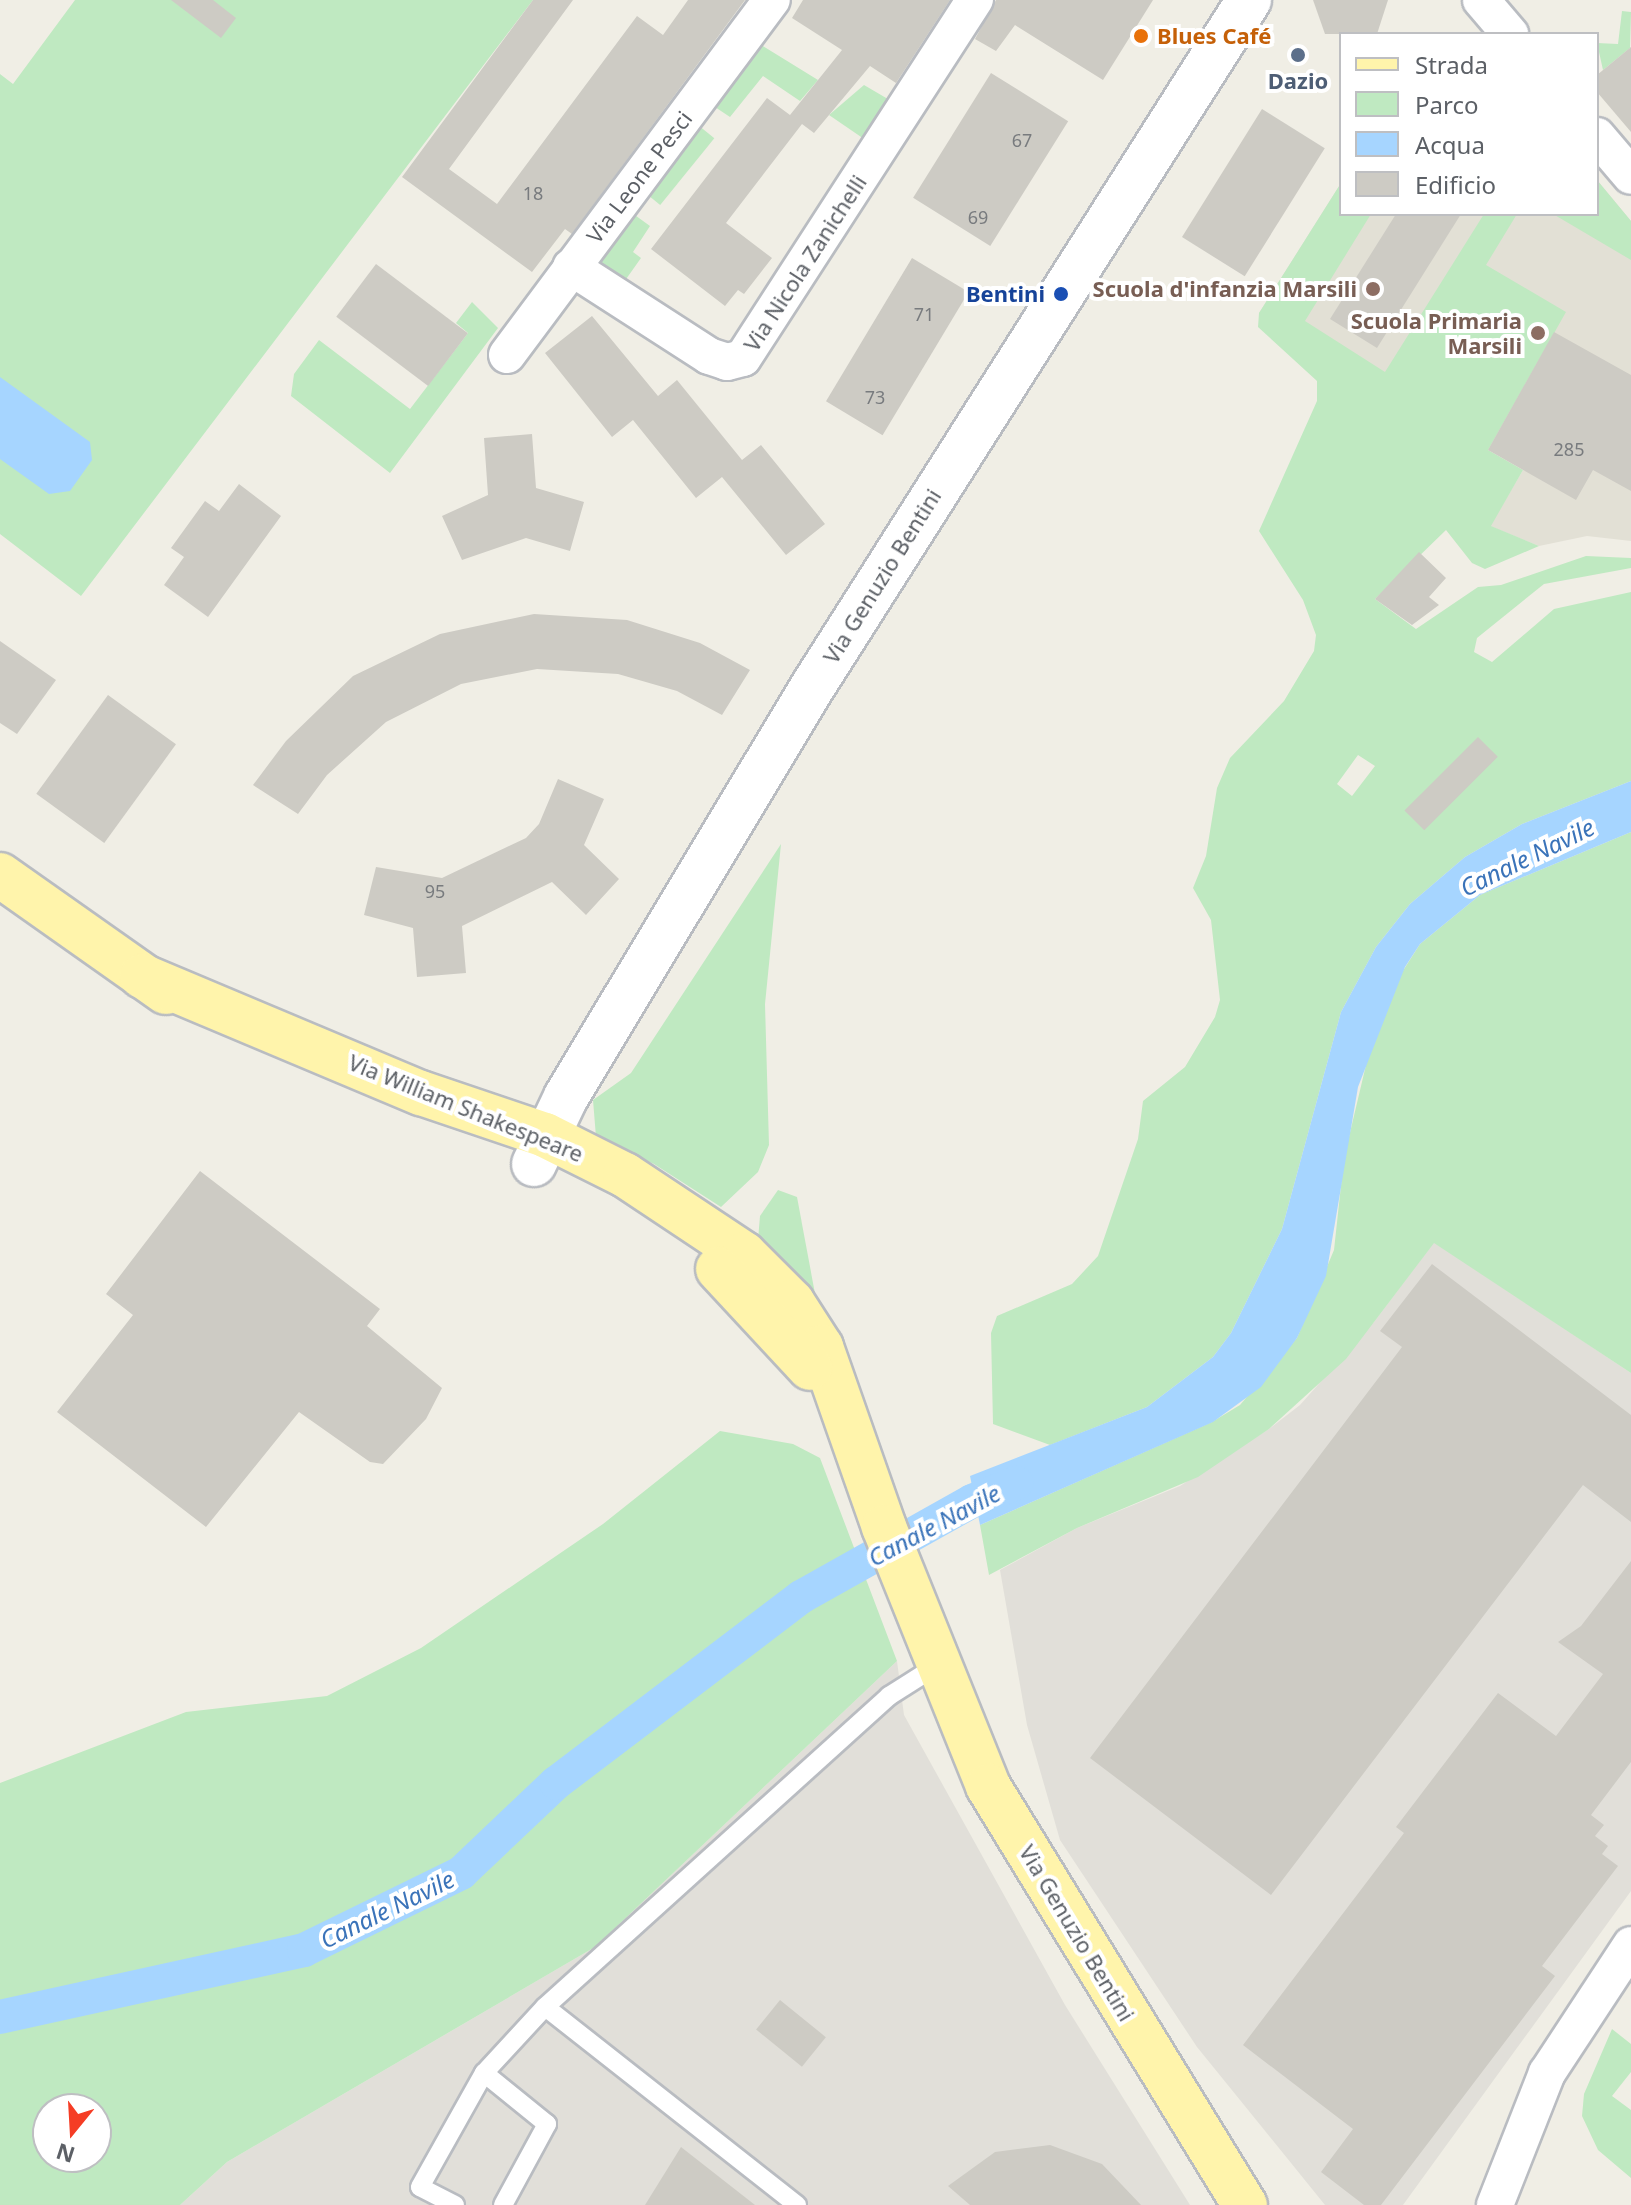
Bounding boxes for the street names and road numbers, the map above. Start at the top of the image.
street label: Via Leone Pesci [581,106,697,248]
street label: Via Nicola Zanichelli [738,170,872,356]
street label: Via Genuzio Bentini [818,484,946,668]
street label: Via William Shakespeare [345,1049,587,1167]
street label: Via Genuzio Bentini [1014,1840,1140,2026]

